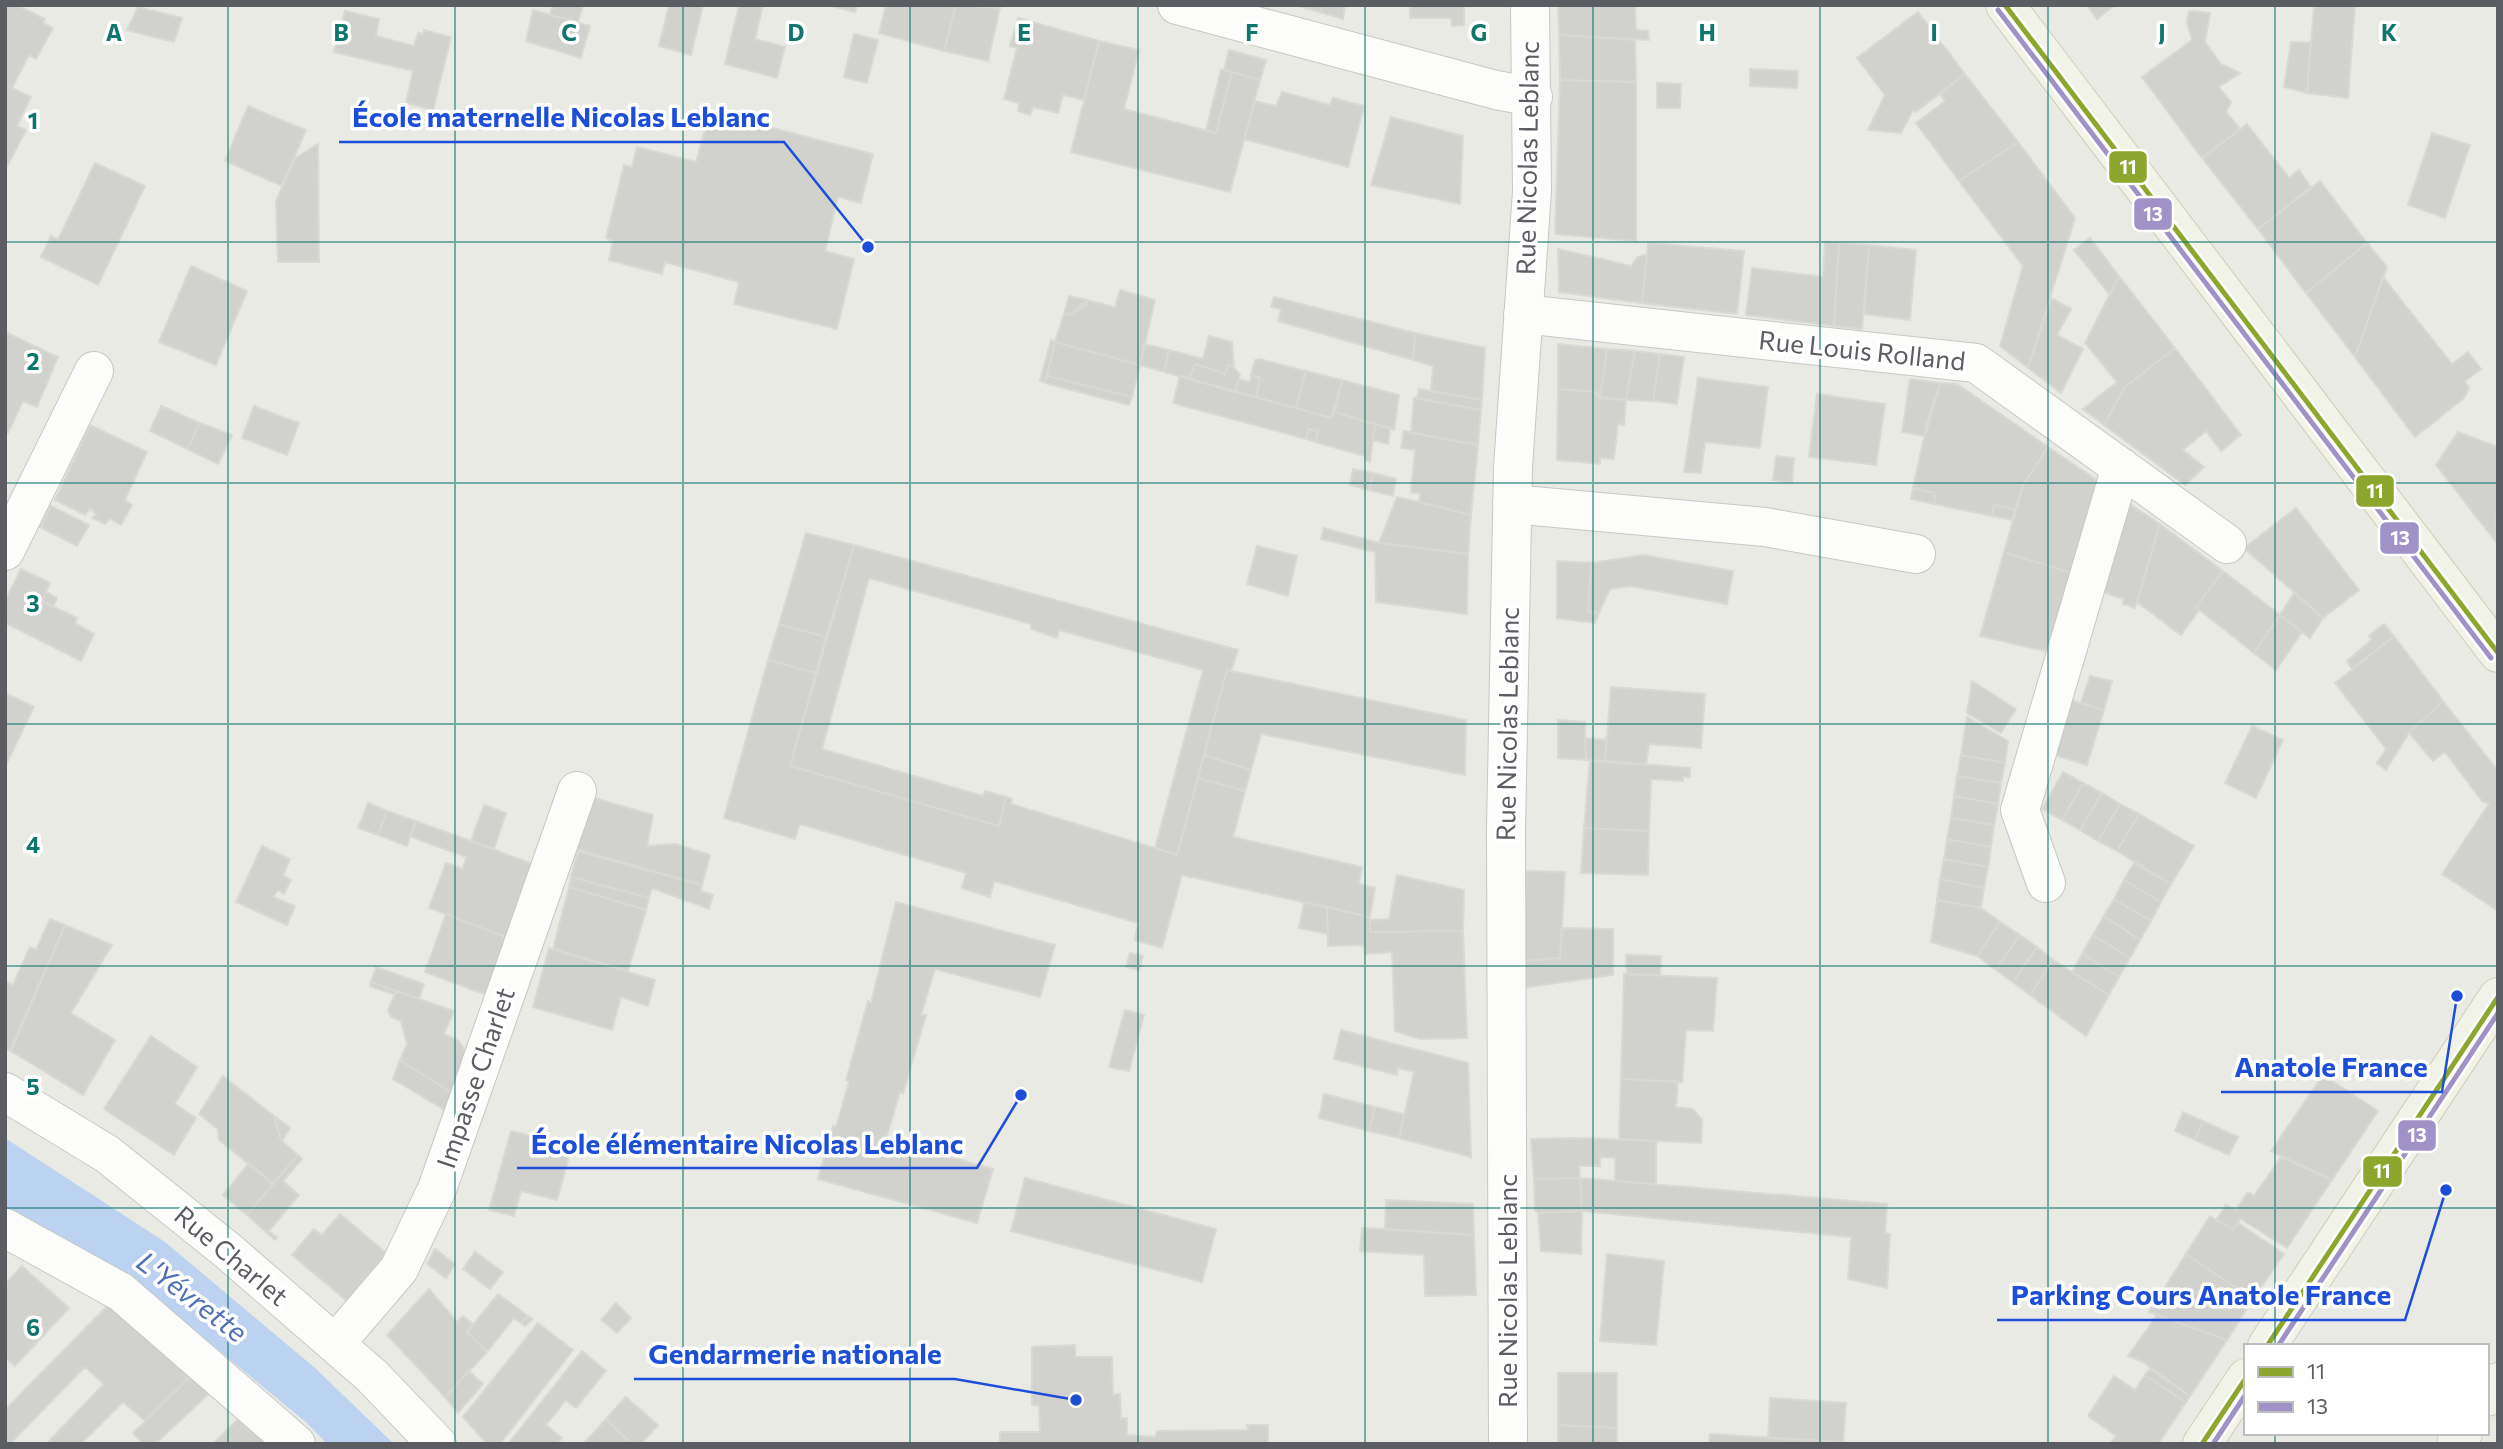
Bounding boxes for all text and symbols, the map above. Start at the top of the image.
text: A [106,18,123,46]
text: B [333,18,349,46]
text: C [561,18,577,46]
text: D [788,18,805,46]
text: E [1017,18,1031,46]
text: F [1245,18,1259,46]
text: G [1471,18,1487,46]
text: H [1698,18,1716,46]
text: I [1930,18,1938,46]
text: J [2158,18,2166,46]
text: K [2381,18,2397,46]
street label: Rue Nicolas Leblanc [1509,41,1544,275]
callout: École maternelle Nicolas Leblanc [339,93,784,142]
text: École maternelle Nicolas Leblanc [352,99,770,133]
text: 1 [28,106,38,134]
line badge: 11 [2108,150,2148,184]
text: 11 [2119,155,2137,178]
line badge: 13 [2133,197,2173,231]
text: 13 [2143,202,2163,225]
street label: Rue Louis Rolland [1757,323,1967,376]
text: 2 [26,347,40,375]
line badge: 11 [2355,474,2395,508]
text: 11 [2366,479,2384,502]
line badge: 13 [2379,521,2420,555]
text: 13 [2390,526,2410,549]
text: 3 [26,589,40,617]
street label: Rue Nicolas Leblanc [1489,607,1524,841]
text: 4 [26,830,40,858]
street label: Impasse Charlet [429,983,520,1172]
callout: Anatole France [2221,1043,2442,1092]
text: Anatole France [2234,1049,2428,1083]
text: 5 [26,1072,40,1100]
callout: École élémentaire Nicolas Leblanc [517,1119,977,1168]
line badge: 13 [2397,1119,2437,1152]
text: 13 [2407,1123,2427,1146]
text: École élémentaire Nicolas Leblanc [531,1126,963,1160]
line badge: 11 [2362,1155,2403,1188]
text: 11 [2373,1159,2391,1182]
street label: Rue Nicolas Leblanc [1491,1174,1522,1408]
street label: Rue Charlet [169,1199,295,1311]
water label: L'Yévrette [131,1244,255,1349]
callout: Parking Cours Anatole France [1997,1271,2405,1320]
text: Parking Cours Anatole France [2011,1277,2391,1311]
text: 6 [26,1313,40,1341]
callout: Gendarmerie nationale [634,1330,955,1379]
text: Gendarmerie nationale [648,1336,942,1370]
legend [2244,1344,2489,1435]
text: 11 [2307,1358,2325,1383]
text: 13 [2307,1393,2328,1418]

